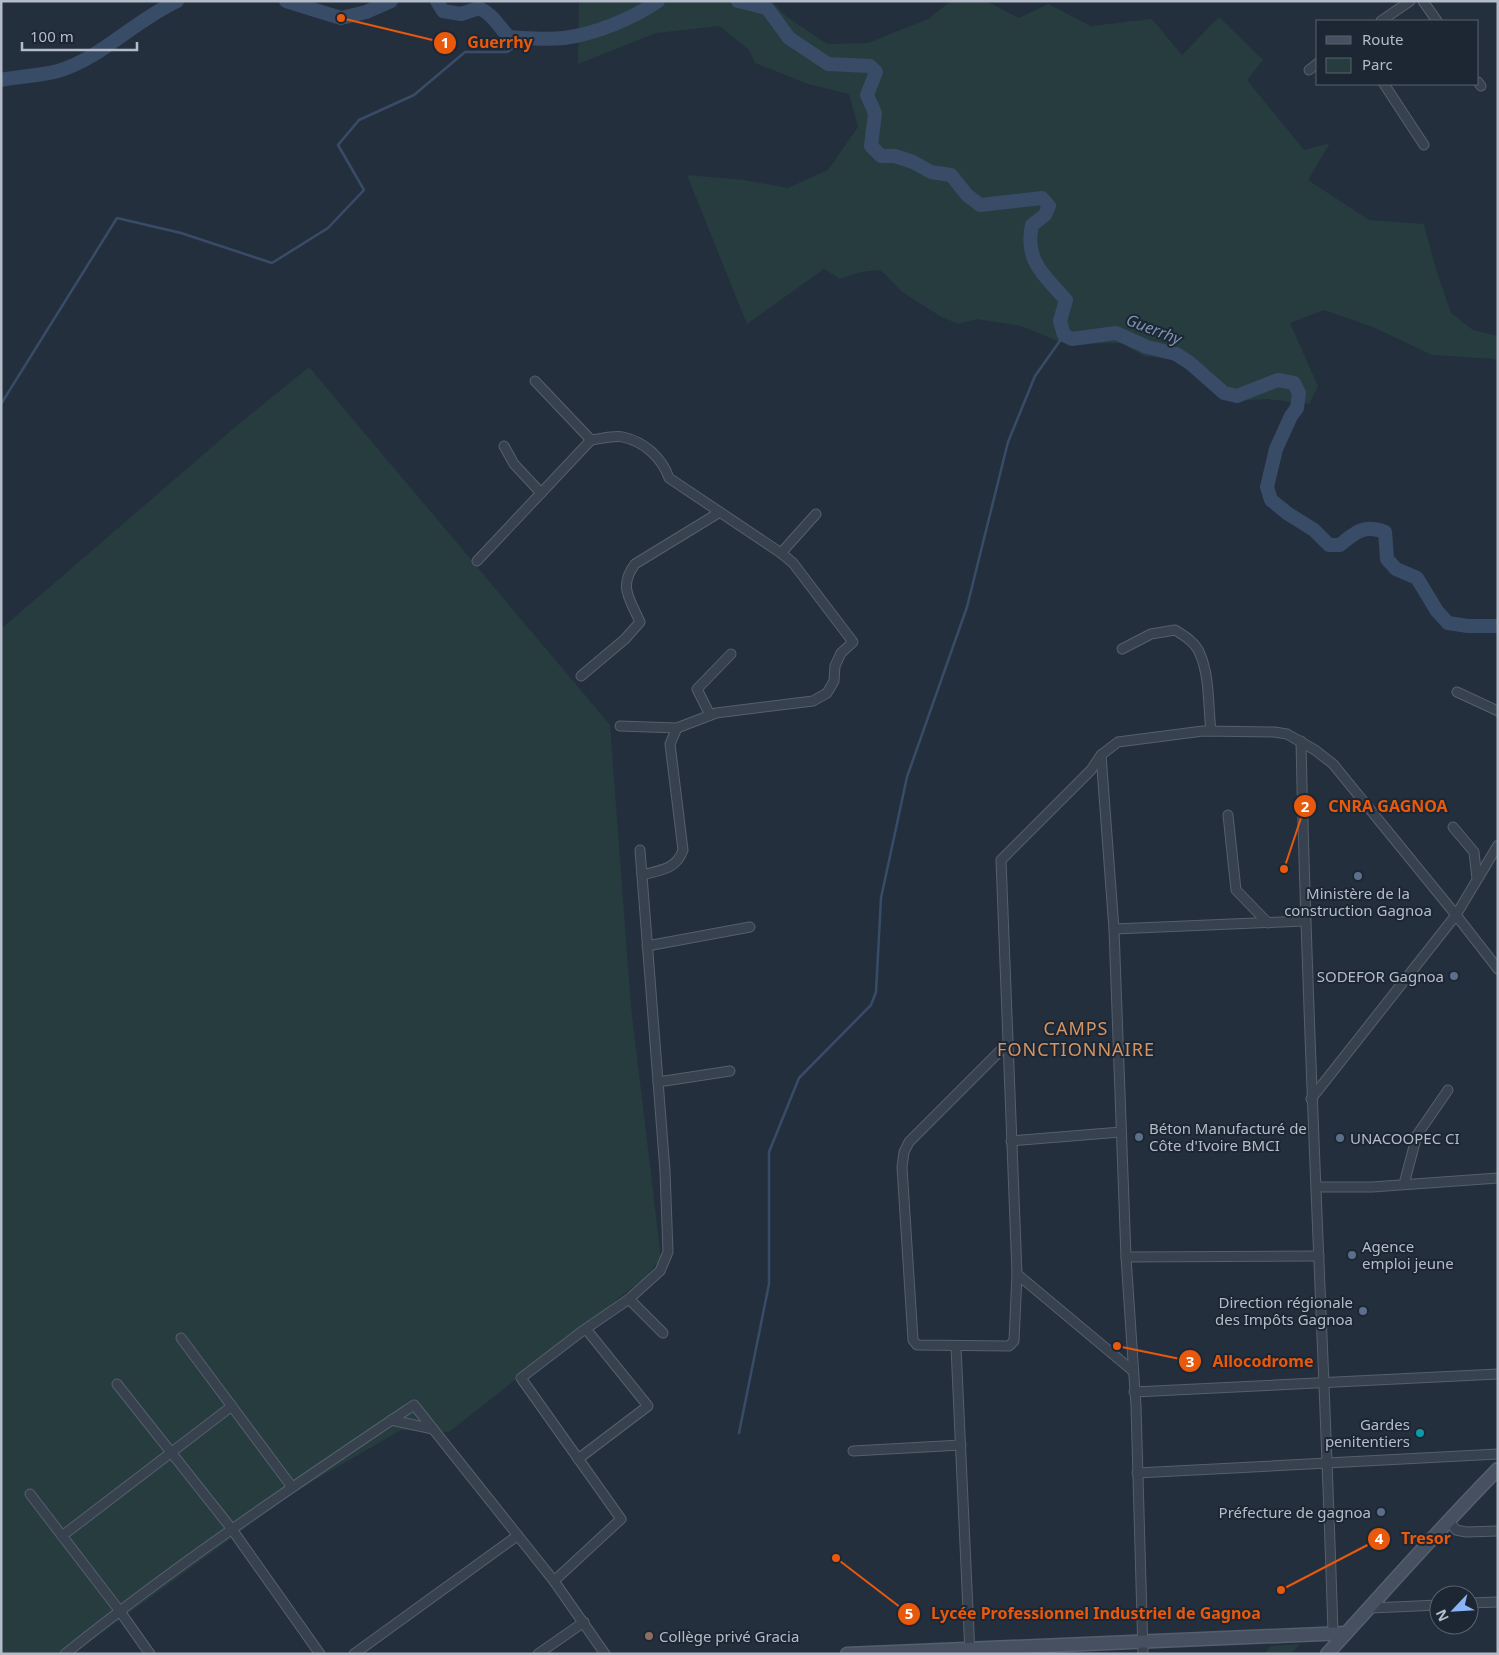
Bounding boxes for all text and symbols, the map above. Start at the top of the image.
scale bar [22,20,138,52]
legend [1316,20,1479,85]
text: 100 m [30,26,74,46]
callout: Guerrhy [432,27,542,58]
text: Route [1362,29,1404,49]
text: Guerrhy [467,31,534,53]
text: 1 [441,32,449,52]
text: Parc [1362,54,1393,74]
water label: Guerrhy [1123,308,1186,350]
callout: CNRA GAGNOA [1293,791,1457,822]
text: CNRA GAGNOA [1328,795,1449,817]
text: 2 [1301,796,1310,816]
marker: Ministère de la construction Gagnoa [1352,870,1364,882]
place label: Ministère de la construction Gagnoa [1284,883,1432,920]
place label: SODEFOR Gagnoa [1317,966,1444,986]
marker: SODEFOR Gagnoa [1448,970,1460,982]
district label: CAMPS FONCTIONNAIRE [997,1016,1155,1061]
place label: Béton Manufacturé de Côte d'Ivoire BMCI [1149,1118,1307,1155]
place label: UNACOOPEC CI [1350,1128,1460,1148]
marker: Béton Manufacturé de Côte d'Ivoire BMCI [1133,1131,1145,1143]
marker: UNACOOPEC CI [1334,1132,1346,1144]
place label: Agence emploi jeune [1362,1236,1454,1273]
marker: Agence emploi jeune [1346,1249,1358,1261]
place label: Direction régionale des Impôts Gagnoa [1215,1292,1353,1329]
marker: Direction régionale des Impôts Gagnoa [1357,1305,1369,1317]
callout: Allocodrome [1177,1346,1323,1377]
text: Allocodrome [1213,1350,1313,1372]
text: 3 [1186,1351,1194,1371]
place label: Gardes penitentiers [1325,1414,1410,1451]
marker: Gardes penitentiers [1414,1427,1426,1439]
place label: Préfecture de gagnoa [1219,1502,1371,1522]
marker: Préfecture de gagnoa [1375,1506,1387,1518]
callout: Tresor [1366,1523,1461,1554]
text: Tresor [1401,1527,1451,1549]
text: 4 [1375,1528,1384,1548]
north arrow [1429,1585,1479,1635]
callout: Lycée Professionnel Industriel de Gagnoa [896,1598,1271,1629]
text: Lycée Professionnel Industriel de Gagnoa [931,1602,1261,1624]
text: 5 [905,1603,913,1623]
text: N [1431,1607,1453,1625]
place label: Collège privé Gracia [659,1626,799,1646]
marker: Collège privé Gracia [643,1630,655,1642]

